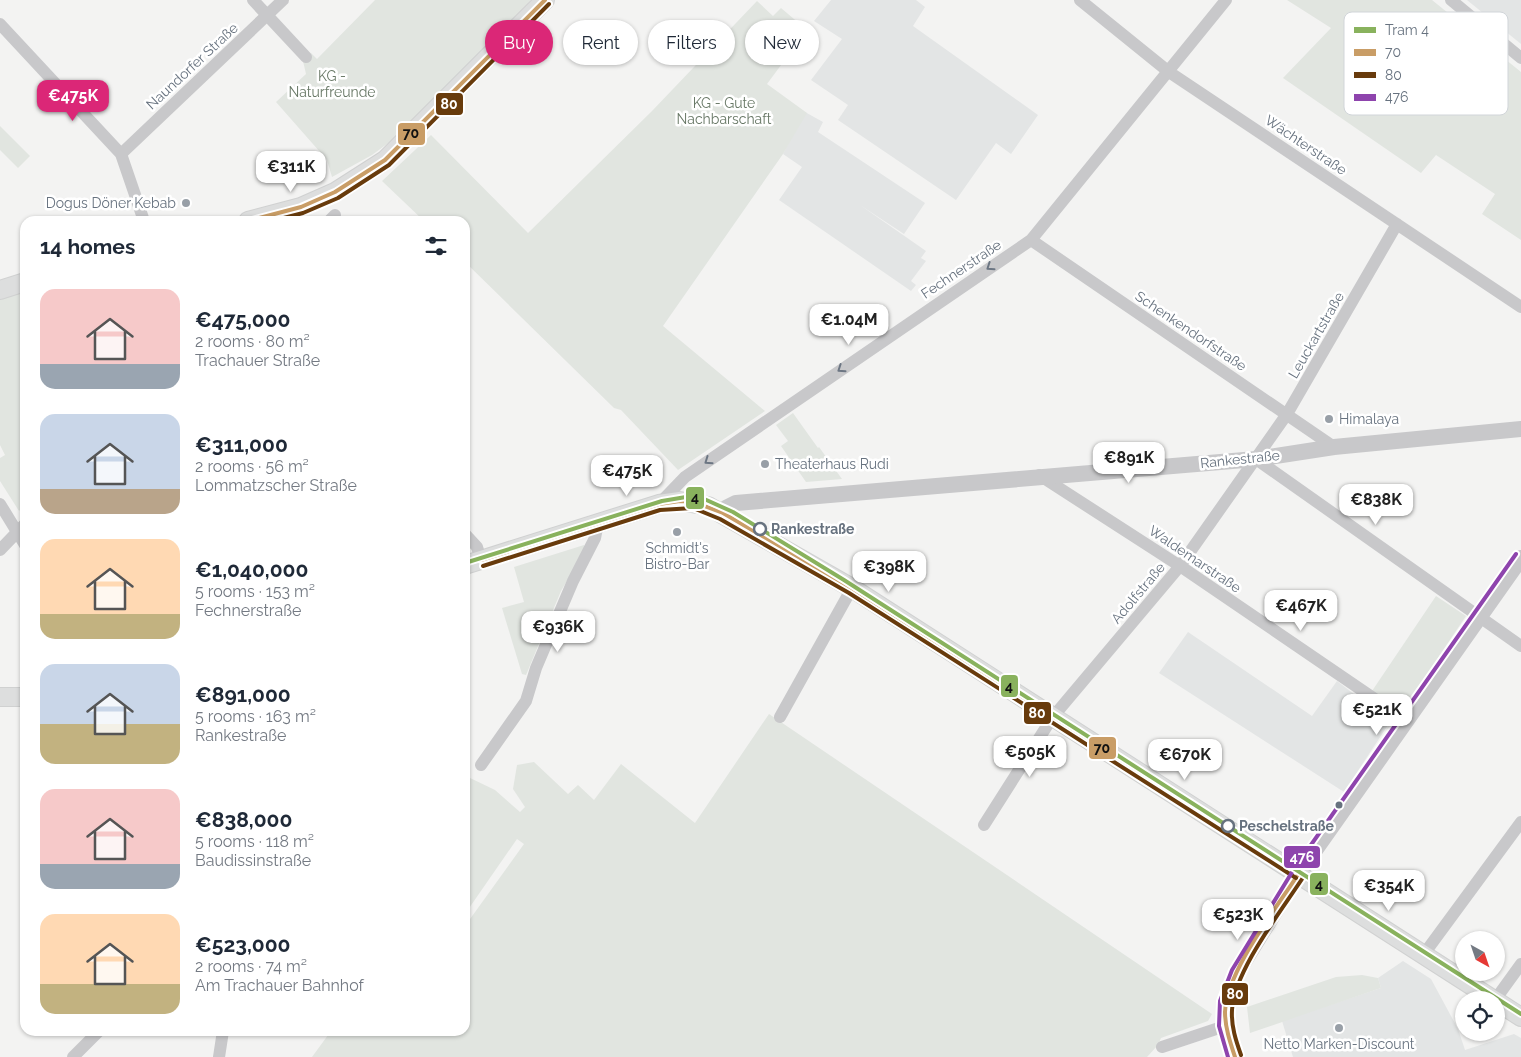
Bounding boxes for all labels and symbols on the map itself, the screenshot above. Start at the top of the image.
legend [1344,12,1508,115]
street label: Naundorfer Straße [143,20,241,112]
text: Tram 4 [1385,22,1429,38]
text: 70 [1385,44,1401,60]
text: 80 [1385,67,1402,83]
park label: KG - Naturfreunde [288,68,376,100]
pin: €475K [38,80,108,122]
text: 476 [1385,89,1409,105]
line badge: 80 [435,92,464,116]
park label: KG - Gute Nachbarschaft [677,95,772,127]
text: 80 [440,96,458,112]
street label: Wächterstraße [1262,112,1350,178]
line badge: 70 [397,122,426,146]
text: 70 [403,125,419,141]
pin: €311K [256,150,326,193]
place label: Dogus Döner Kebab [46,195,176,211]
marker: Dogus Döner Kebab [180,197,192,209]
street label: Fechnerstraße [918,236,1004,302]
one-way arrow [986,261,996,270]
street label: Schenkendorfstraße [1132,288,1250,374]
street label: Leuckartstraße [1285,289,1347,381]
pin: €1.04M [808,304,890,346]
one-way arrow [838,362,847,372]
place label: Himalaya [1339,411,1399,427]
marker: Himalaya [1323,413,1335,425]
pin: €891K [1094,442,1164,484]
street label: Rankestraße [1199,447,1281,471]
pin: €475K [592,454,662,497]
one-way arrow [704,455,713,464]
place label: Theaterhaus Rudi [775,456,889,472]
marker: Theaterhaus Rudi [759,458,771,470]
pin: €838K [1341,484,1411,526]
line badge: 4 [685,486,705,510]
text: 4 [691,489,699,505]
place label: Rankestraße [771,521,855,537]
marker: Rankestraße [753,522,767,536]
street label: Waldemarstraße [1146,522,1244,596]
marker: Schmidt's Bistro-Bar [671,526,683,538]
place label: Schmidt's Bistro-Bar [645,540,709,572]
pin: €398K [854,550,924,593]
street label: Adolfstraße [1108,559,1168,627]
pin: €467K [1266,590,1336,632]
pin: €936K [523,610,593,653]
line badge: 4 [1000,674,1019,698]
text: 4 [1005,678,1013,694]
pin: €521K [1342,694,1412,736]
line badge: 80 [1023,701,1052,725]
text: 80 [1028,705,1046,721]
pin: €505K [995,736,1065,778]
line badge: 70 [1088,736,1117,760]
pin: €670K [1150,738,1220,781]
text: 70 [1094,740,1110,756]
unlabelled marker [1334,800,1344,810]
place label: Peschelstraße [1239,818,1335,834]
marker: Peschelstraße [1221,819,1235,833]
line badge: 476 [1283,845,1321,869]
text: 476 [1290,849,1314,865]
pin: €354K [1354,870,1424,912]
line badge: 4 [1309,872,1329,896]
text: 4 [1315,876,1323,892]
pin: €523K [1203,898,1273,941]
north arrow [1455,931,1505,981]
line badge: 80 [1221,982,1249,1006]
text: 80 [1226,986,1244,1002]
marker: Netto Marken-Discount [1333,1022,1345,1034]
place label: Netto Marken-Discount [1264,1036,1415,1052]

